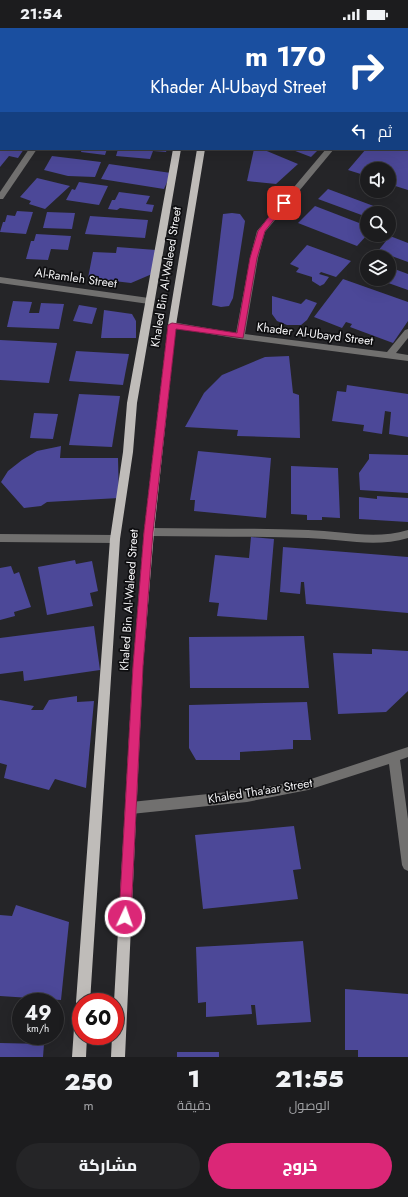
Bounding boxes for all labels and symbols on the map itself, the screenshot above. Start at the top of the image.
pin [267,186,301,220]
street label: Khaled Bin Al-Waleed Street [146,205,186,348]
street label: Al-Ramleh Street [34,263,118,293]
street label: Khader Al-Ubayd Street [256,318,374,350]
street label: Khaled Bin Al-Waleed Street [115,529,143,671]
street label: Khaled Tha'aar Street [206,774,314,808]
position arrow [104,896,146,938]
speed limit sign: 60 [72,993,124,1045]

